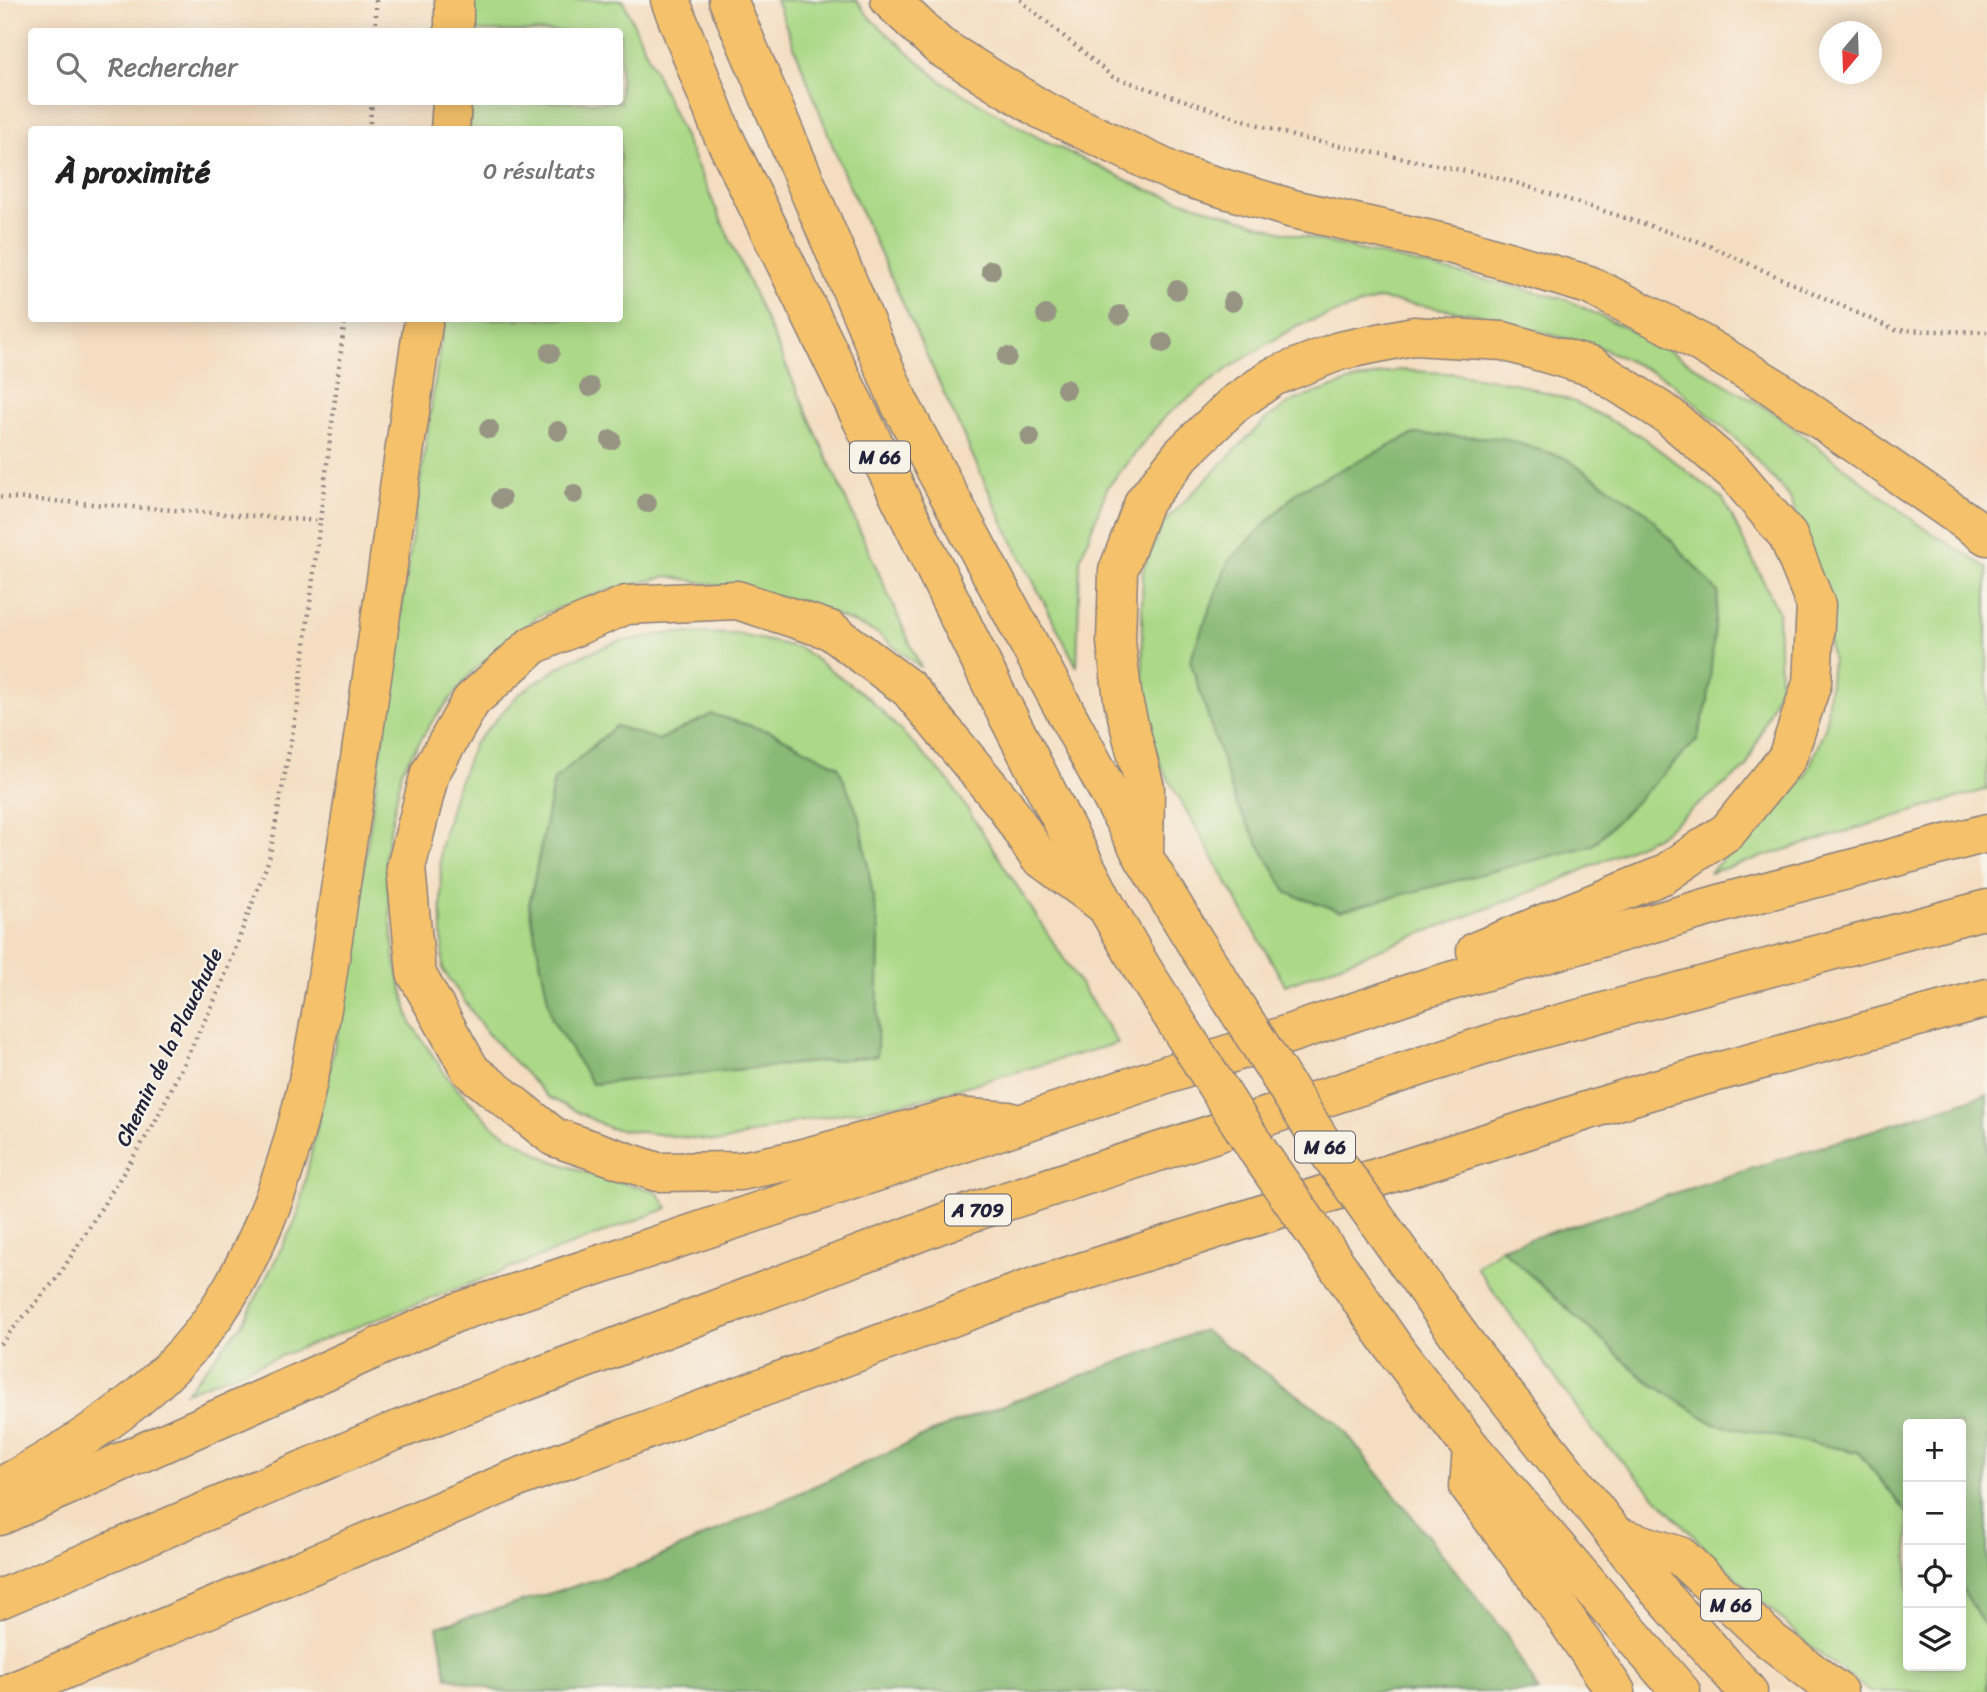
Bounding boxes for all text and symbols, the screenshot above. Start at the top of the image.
north arrow [1819,21,1882,84]
search box [28,28,623,105]
text: Rechercher [108,44,238,90]
icon: search [52,48,90,86]
text: À proximité [56,145,210,199]
text: 0 résultats [483,151,595,192]
road number: M 66 [850,442,910,472]
street label: Chemin de la Plauchude [104,941,234,1153]
road number: M 66 [1295,1132,1355,1162]
road number: A 709 [945,1194,1011,1226]
map controls [1903,1419,1966,1671]
button: + [1903,1419,1966,1482]
button: − [1903,1482,1966,1545]
button: locate [1903,1545,1966,1608]
road number: M 66 [1701,1590,1761,1620]
button: layers [1903,1608,1966,1671]

